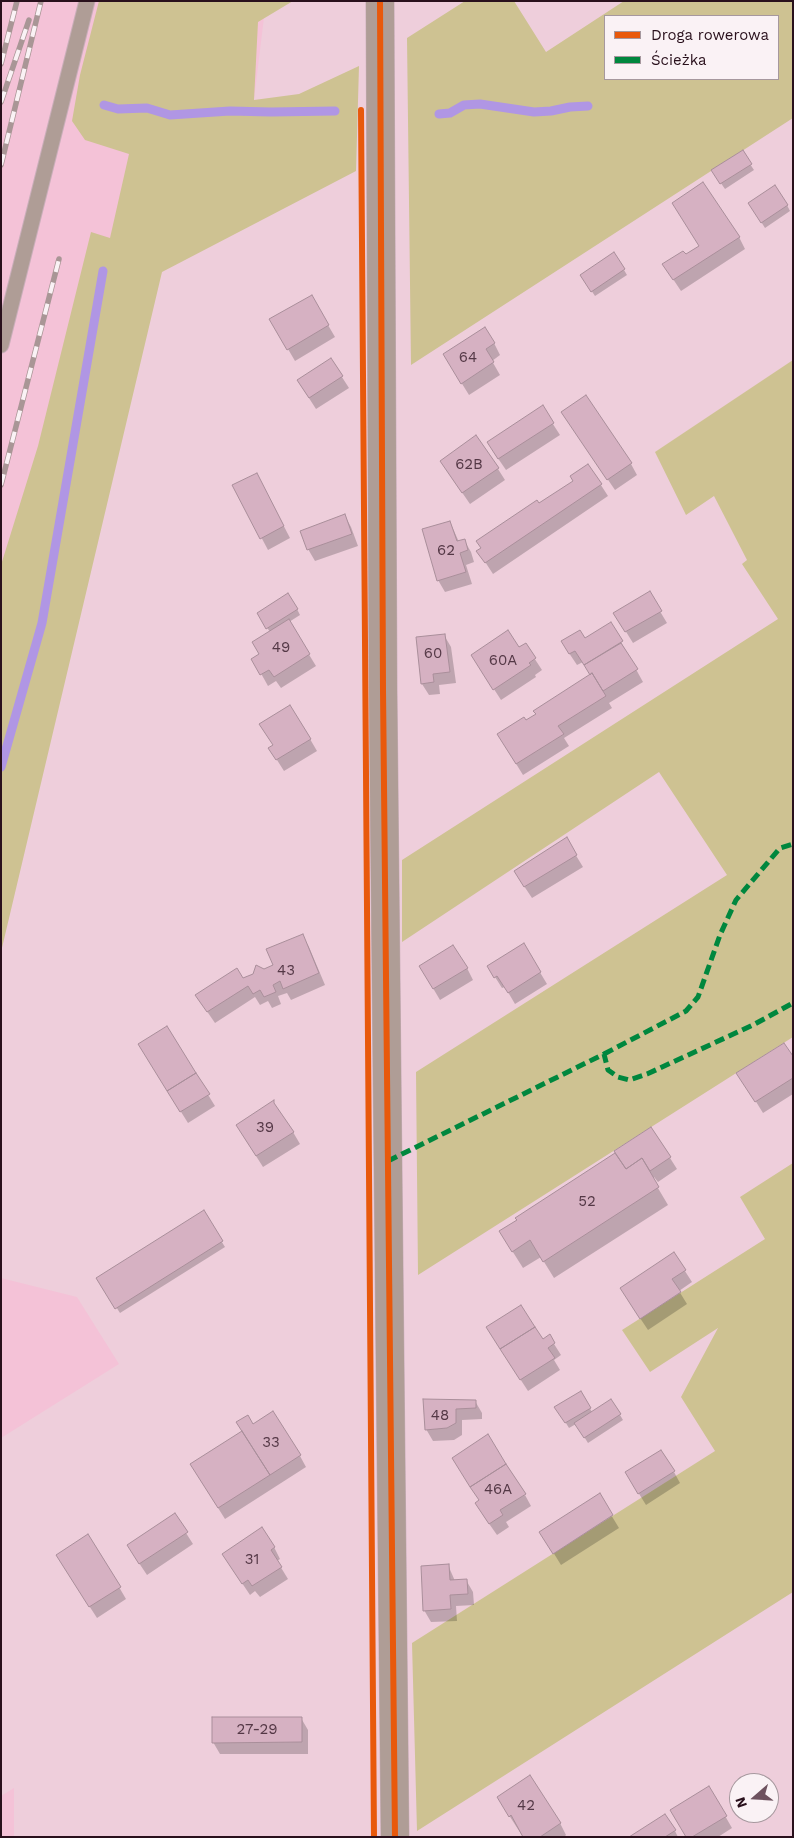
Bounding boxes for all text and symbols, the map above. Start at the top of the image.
legend [604,15,779,80]
text: Droga rowerowa [651,26,769,44]
text: Ścieżka [651,51,707,69]
house number: 64 [459,349,477,367]
house number: 62B [455,456,483,474]
house number: 62 [437,542,455,560]
house number: 49 [272,639,290,657]
house number: 60 [424,645,442,663]
house number: 60A [489,652,517,670]
house number: 43 [277,962,295,980]
house number: 39 [256,1119,274,1137]
house number: 52 [578,1193,596,1211]
house number: 48 [431,1407,449,1425]
house number: 33 [262,1434,280,1452]
house number: 46A [484,1481,512,1499]
house number: 31 [245,1551,259,1569]
house number: 27-29 [236,1721,278,1739]
north arrow [729,1773,779,1823]
text: N [732,1795,750,1810]
house number: 42 [517,1797,535,1815]

